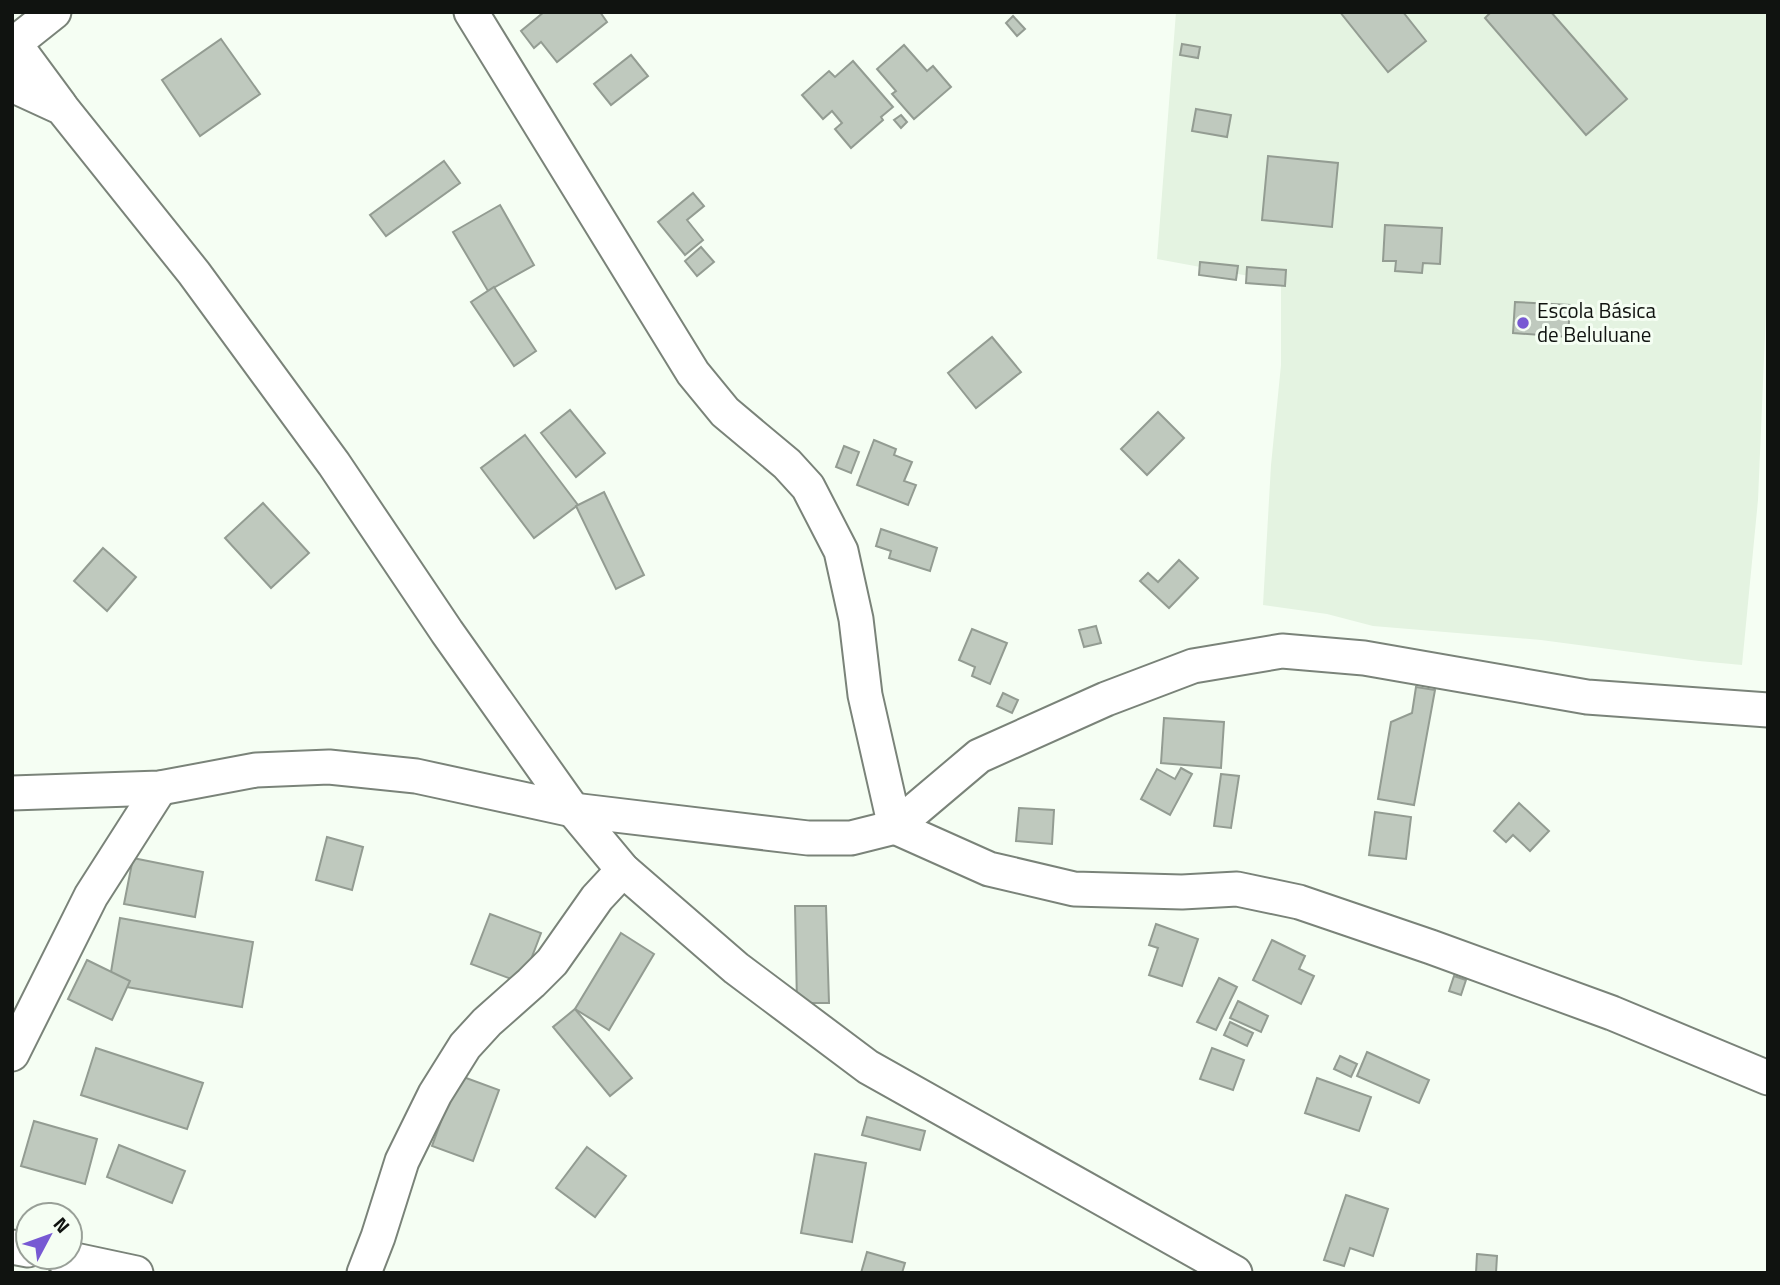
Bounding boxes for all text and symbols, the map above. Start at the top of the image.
place label: Escola Básica de Beluluane [1537,294,1656,350]
marker: Escola Básica de Beluluane [1515,315,1531,331]
north arrow [14,1201,84,1271]
text: N [47,1210,77,1239]

